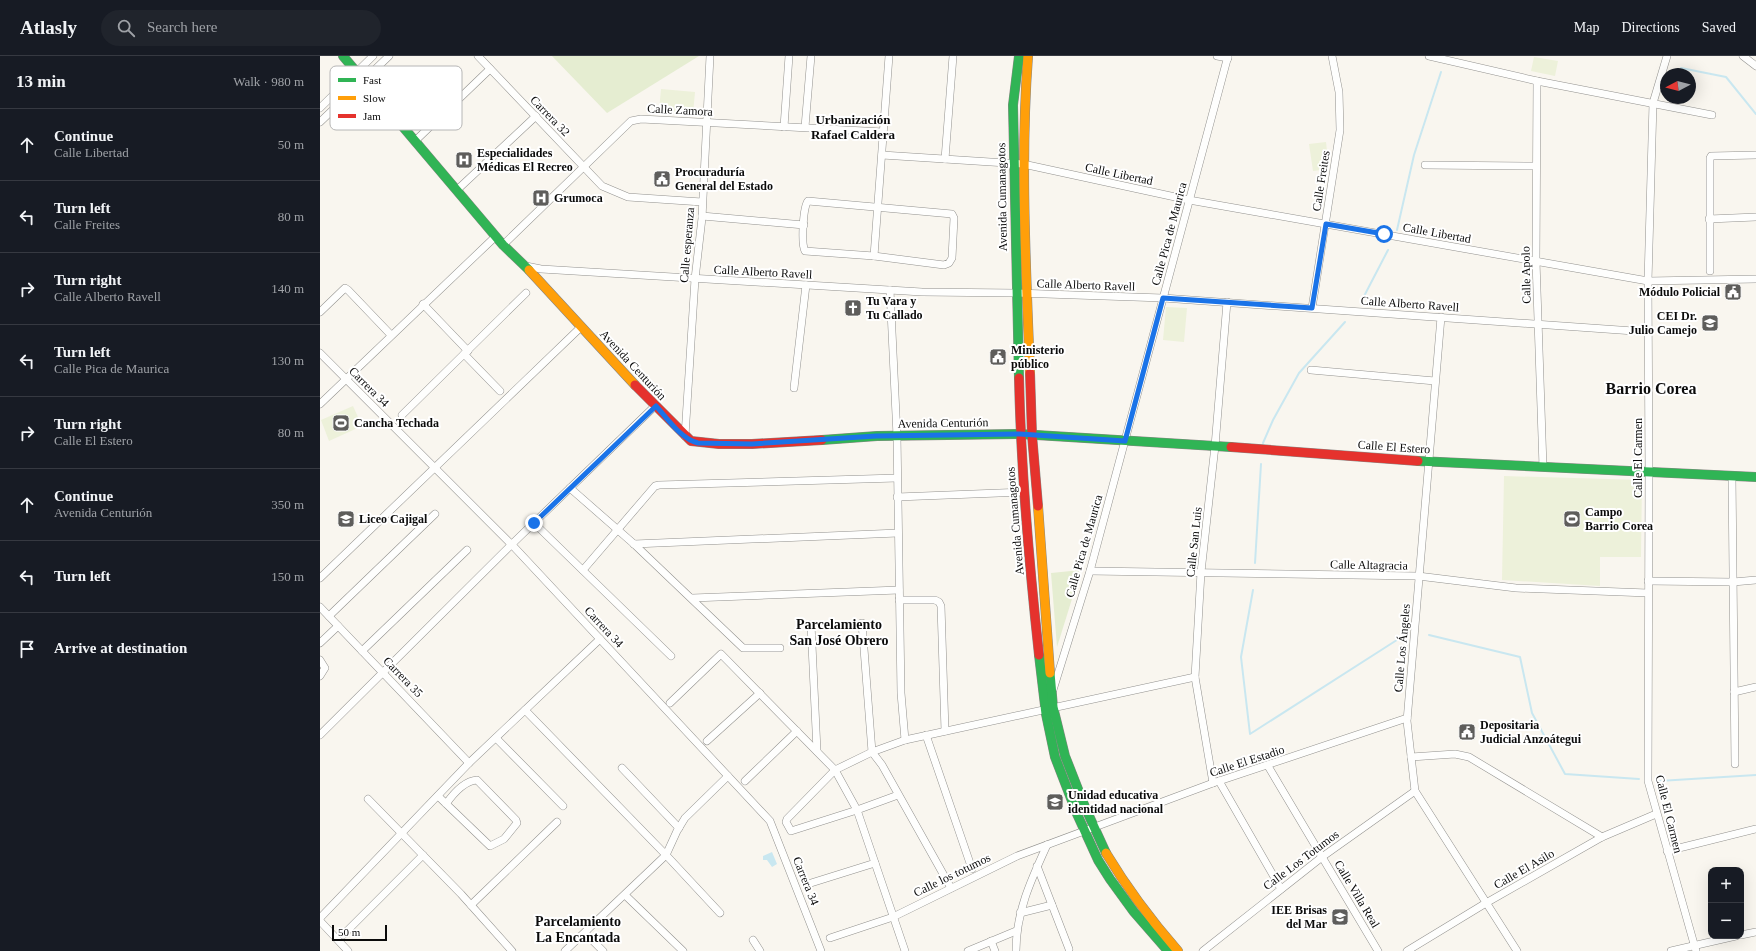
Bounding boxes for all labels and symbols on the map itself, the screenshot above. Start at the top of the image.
legend [330,66,462,130]
north arrow [1660,68,1696,104]
text: Fast [363,74,381,86]
text: Slow [363,92,386,104]
street label: Carrera 32 [527,93,573,139]
street label: Calle Zamora [647,101,714,119]
text: Jam [363,110,381,122]
district label: Urbanización Rafael Caldera [811,112,896,142]
street label: Avenida Cumanagotos [994,142,1010,251]
place label: Especialidades Médicas El Recreo [477,146,573,174]
street label: Calle Freites [1309,149,1333,212]
hospital icon: Especialidades Médicas El Recreo [454,150,474,170]
street label: Calle Libertad [1084,160,1154,188]
place label: Procuraduría General del Estado [675,165,773,193]
public building icon: Procuraduría General del Estado [652,169,672,189]
street label: Calle Pica de Maurica [1148,180,1190,287]
hospital icon: Grumoca [531,188,551,208]
place label: Grumoca [554,191,603,205]
street label: Calle esperanza [677,206,697,283]
street label: Calle Libertad [1402,220,1472,246]
route start [1375,225,1393,243]
street label: Calle Apolo [1518,246,1534,304]
street label: Calle Alberto Ravell [713,262,813,282]
street label: Calle Alberto Ravell [1036,276,1136,294]
public building icon: Módulo Policial [1723,282,1743,302]
place label: Módulo Policial [1639,285,1721,299]
place label: Tu Vara y Tu Callado [866,294,923,322]
street label: Calle Alberto Ravell [1360,294,1460,314]
church icon: Tu Vara y Tu Callado [843,298,863,318]
place label: CEI Dr. Julio Camejo [1629,309,1697,337]
school or university icon: CEI Dr. Julio Camejo [1700,313,1720,333]
street label: Avenida Centurión [597,327,669,403]
place label: Ministerio público [1011,343,1064,371]
public building icon: Ministerio público [988,347,1008,367]
street label: Carrera 34 [346,364,392,410]
district label: Barrio Corea [1606,380,1696,397]
sports icon: Cancha Techada [331,413,351,433]
street label: Avenida Centurión [898,415,988,431]
place label: Cancha Techada [354,416,439,430]
street label: Calle El Carmen [1631,418,1645,498]
street label: Calle El Estero [1357,437,1431,457]
street label: Avenida Cumanagotos [1003,466,1027,576]
street label: Calle Pica de Maurica [1063,492,1106,599]
place label: Campo Barrio Corea [1585,505,1653,533]
street label: Calle San Luis [1183,506,1205,578]
school or university icon: Liceo Cajigal [336,509,356,529]
sports icon: Campo Barrio Corea [1562,509,1582,529]
place label: Liceo Cajigal [359,512,428,526]
route end [525,514,543,532]
street label: Calle Altagracia [1330,557,1409,573]
street label: Calle Los Ángeles [1391,603,1413,693]
street label: Carrera 34 [581,604,627,650]
district label: Parcelamiento San José Obrero [789,617,889,648]
street label: Carrera 35 [380,654,426,700]
place label: Depositaria Judicial Anzoátegui [1480,718,1582,746]
public building icon: Depositaria Judicial Anzoátegui [1457,722,1477,742]
street label: Calle El Estadio [1208,742,1286,780]
street label: Calle El Carmen [1653,774,1685,854]
place label: Unidad educativa identidad nacional [1068,788,1164,816]
school or university icon: Unidad educativa identidad nacional [1045,792,1065,812]
street label: Calle Los Totumos [1260,827,1342,893]
street label: Calle El Asilo [1491,846,1557,892]
street label: Calle los totumos [911,850,993,900]
street label: Carrera 34 [790,855,822,907]
street label: Calle Villa Real [1331,858,1383,931]
place label: IEE Brisas del Mar [1271,903,1328,931]
school or university icon: IEE Brisas del Mar [1330,907,1350,927]
district label: Parcelamiento La Encantada [535,914,621,945]
scale bar [332,923,387,942]

